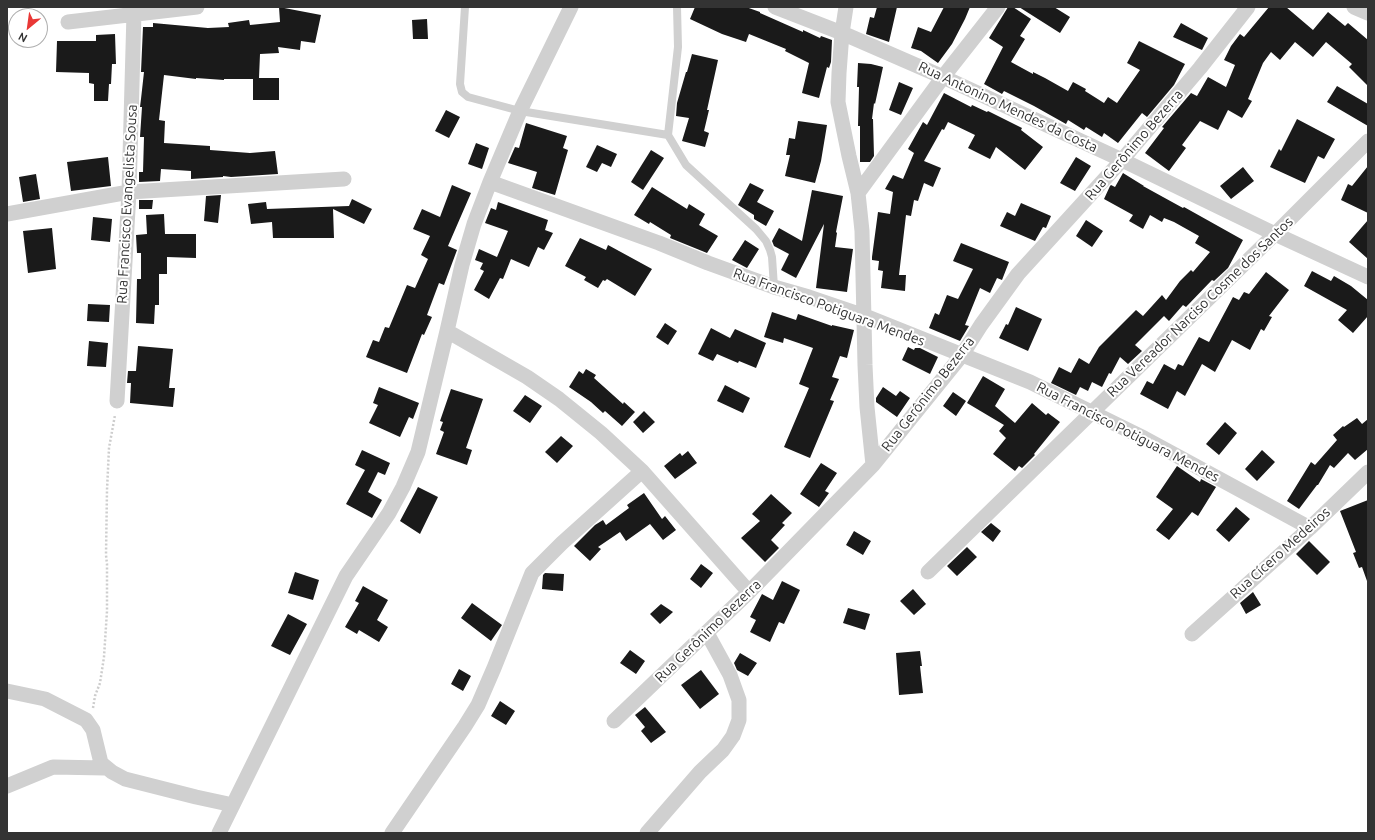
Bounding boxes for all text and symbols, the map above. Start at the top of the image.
north arrow [8,8,48,48]
text: N [16,30,29,45]
street label: Rua Antonino Mendes da Costa [916,58,1100,156]
street label: Rua Gerônimo Bezerra [1081,86,1187,204]
street label: Rua Francisco Evangelista Sousa [113,104,141,304]
street label: Rua Vereador Narciso Cosme dos Santos [1104,213,1296,401]
street label: Rua Francisco Potiguara Mendes [731,264,927,350]
street label: Rua Gerônimo Bezerra [878,333,978,455]
street label: Rua Francisco Potiguara Mendes [1034,379,1222,485]
street label: Rua Cícero Medeiros [1227,504,1333,602]
street label: Rua Gerônimo Bezerra [651,576,765,686]

